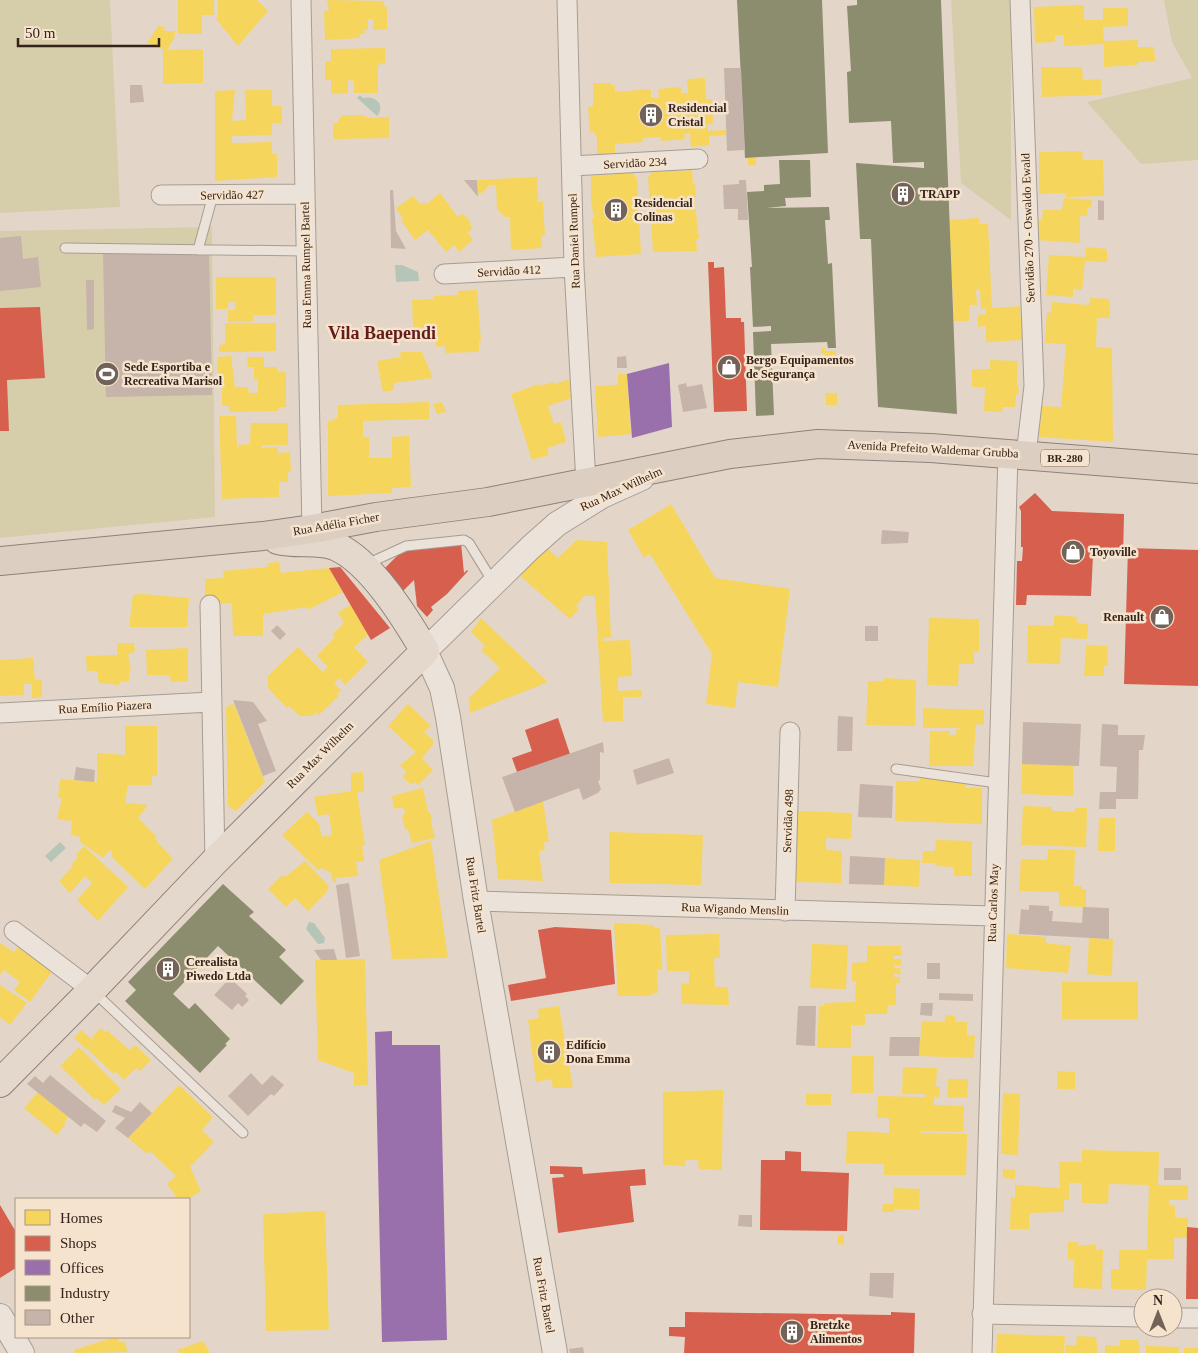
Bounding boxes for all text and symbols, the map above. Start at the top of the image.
scale bar [18,15,159,47]
text: 50 m [25,25,56,41]
place label: Residencial Cristal [668,101,727,129]
building icon: Residencial Cristal [638,102,664,128]
street label: Servidão 270 - Oswaldo Ewald [1018,153,1038,303]
street label: Servidão 234 [603,154,667,172]
building icon: TRAPP [890,181,916,207]
street label: Servidão 427 [200,187,264,203]
place label: TRAPP [920,187,960,201]
street label: Rua Daniel Rumpel [565,192,583,289]
place label: Residencial Colinas [634,196,693,224]
building icon: Residencial Colinas [603,197,629,223]
street label: Rua Emma Rumpel Bartel [298,201,314,329]
street label: Servidão 412 [477,262,541,280]
district label: Vila Baependi [328,323,436,343]
place label: Bergo Equipamentos de Segurança [746,353,854,381]
shop icon: Bergo Equipamentos de Segurança [716,354,742,380]
place label: Sede Esportiba e Recreativa Marisol [124,360,223,388]
sports icon: Sede Esportiba e Recreativa Marisol [94,361,120,387]
street label: Avenida Prefeito Waldemar Grubba [847,438,1020,461]
road number: BR-280 [1041,449,1089,466]
street label: Rua Max Wilhelm [578,464,665,514]
street label: Rua Adélia Ficher [292,510,380,538]
shop icon: Toyoville [1060,539,1086,565]
place label: Toyoville [1090,545,1137,559]
shop icon: Renault [1149,604,1175,630]
place label: Renault [1103,610,1144,624]
street label: Rua Emílio Piazera [58,698,153,716]
street label: Rua Max Wilhelm [284,718,357,791]
street label: Servidão 498 [780,789,796,853]
street label: Rua Fritz Bartel [463,856,489,935]
street label: Rua Carlos May [985,863,1001,943]
street label: Rua Wigando Menslin [681,900,789,918]
place label: Cerealista Piwedo Ltda [186,955,251,983]
building icon: Cerealista Piwedo Ltda [155,956,181,982]
place label: Edifício Dona Emma [566,1038,630,1066]
building icon: Edifício Dona Emma [536,1039,562,1065]
legend [15,1198,190,1338]
text: Homes [60,1210,103,1226]
text: Shops [60,1235,97,1251]
street label: Rua Fritz Bartel [530,1256,558,1335]
text: Offices [60,1260,104,1276]
text: Industry [60,1285,110,1301]
north arrow [1133,1288,1183,1338]
text: N [1153,1293,1163,1308]
text: Other [60,1310,94,1326]
place label: Bretzke Alimentos [810,1318,862,1346]
building icon: Bretzke Alimentos [779,1319,805,1345]

